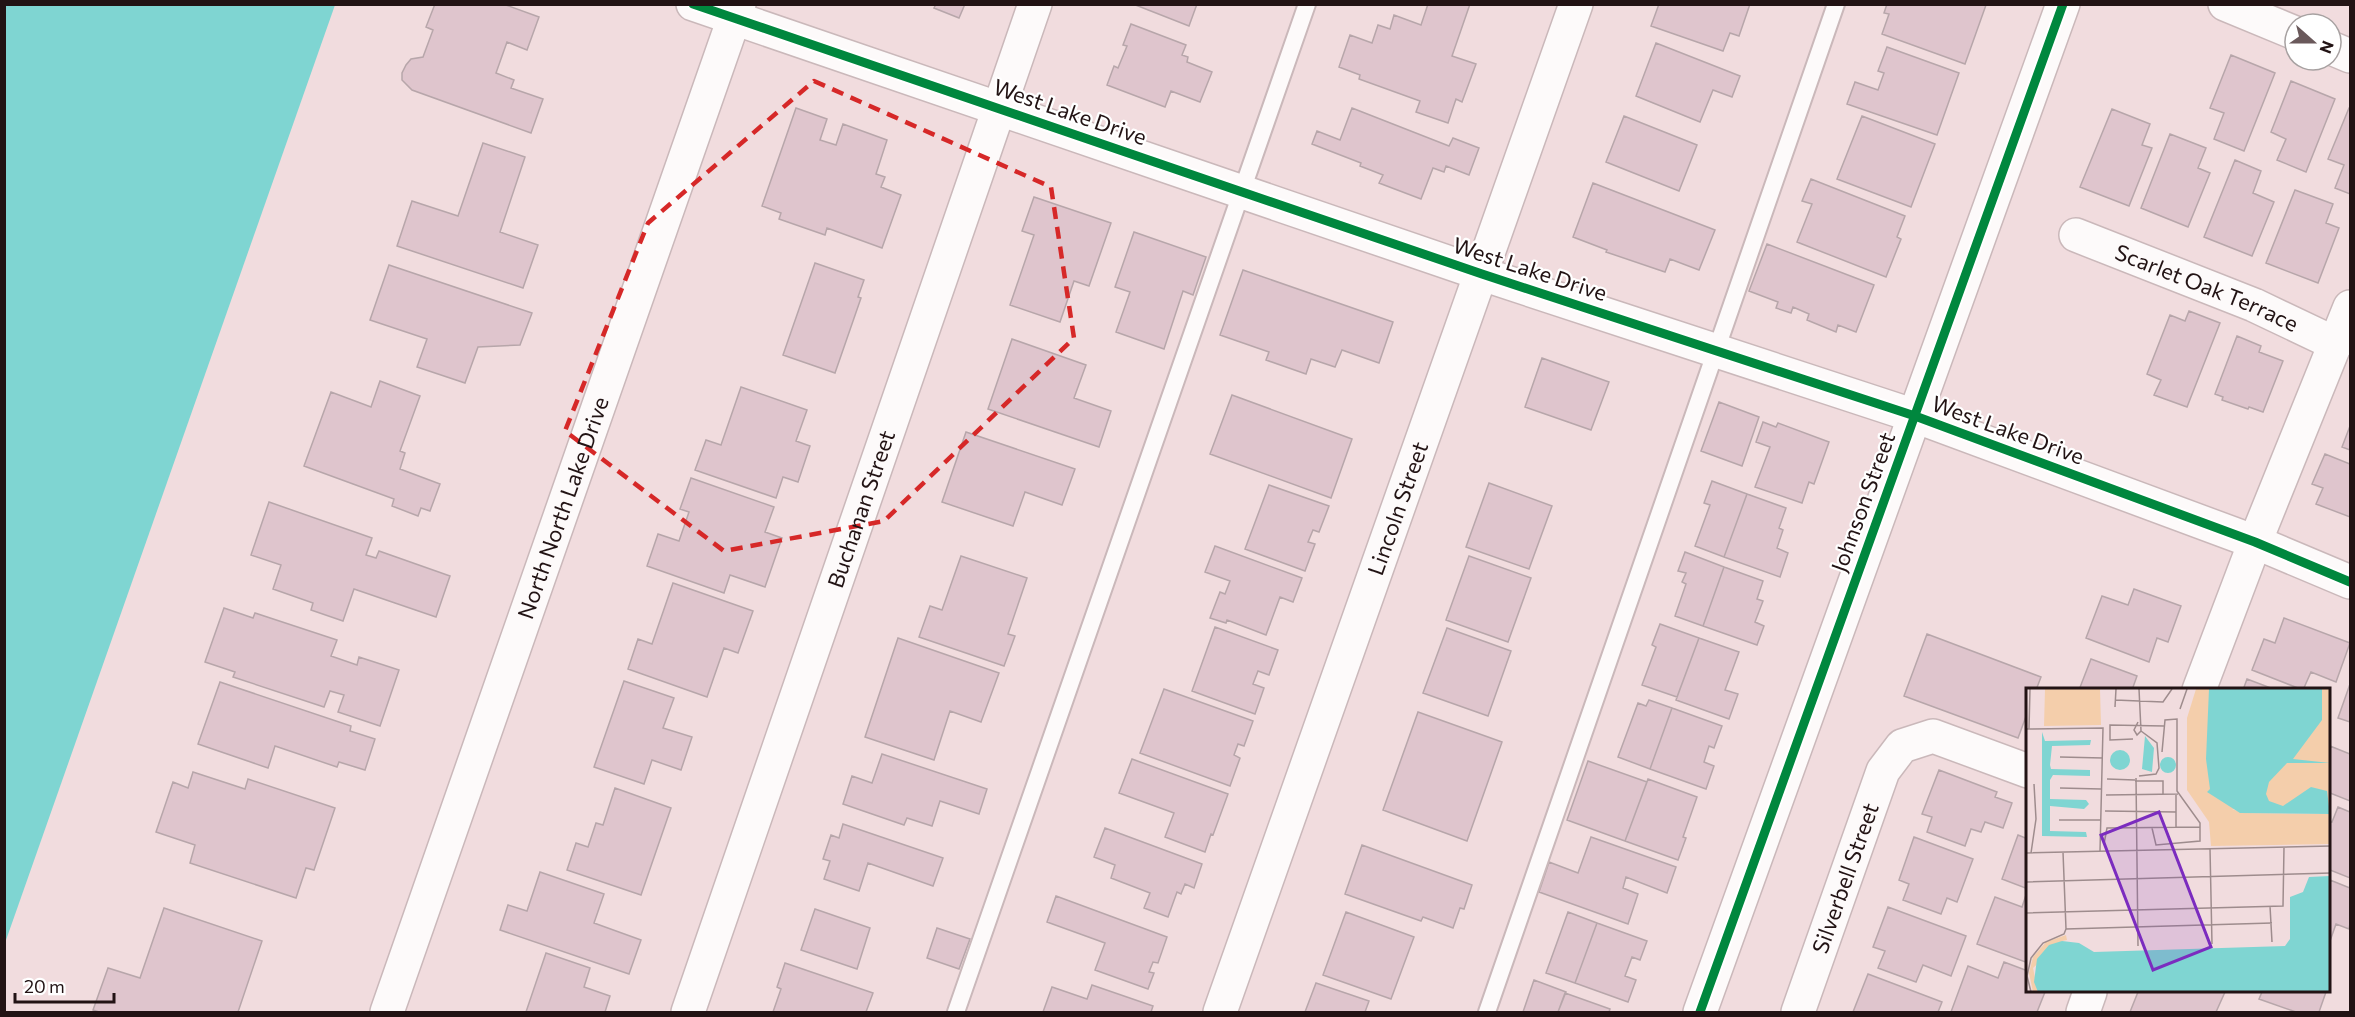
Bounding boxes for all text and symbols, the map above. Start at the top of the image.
north arrow [2283,12,2343,72]
text: N [2316,39,2338,57]
street label: West Lake Drive [990,73,1150,150]
street label: West Lake Drive [1450,231,1610,306]
street label: Scarlet Oak Terrace [2112,238,2303,337]
street label: West Lake Drive [1928,389,2088,470]
street label: North North Lake Drive [511,393,614,622]
street label: Buchanan Street [821,427,900,591]
street label: Johnson Street [1825,428,1900,575]
street label: Lincoln Street [1361,438,1433,579]
inset map [2026,688,2331,993]
street label: Silverbell Street [1806,799,1884,957]
scale bar [15,966,114,1004]
text: 20 m [24,975,65,997]

